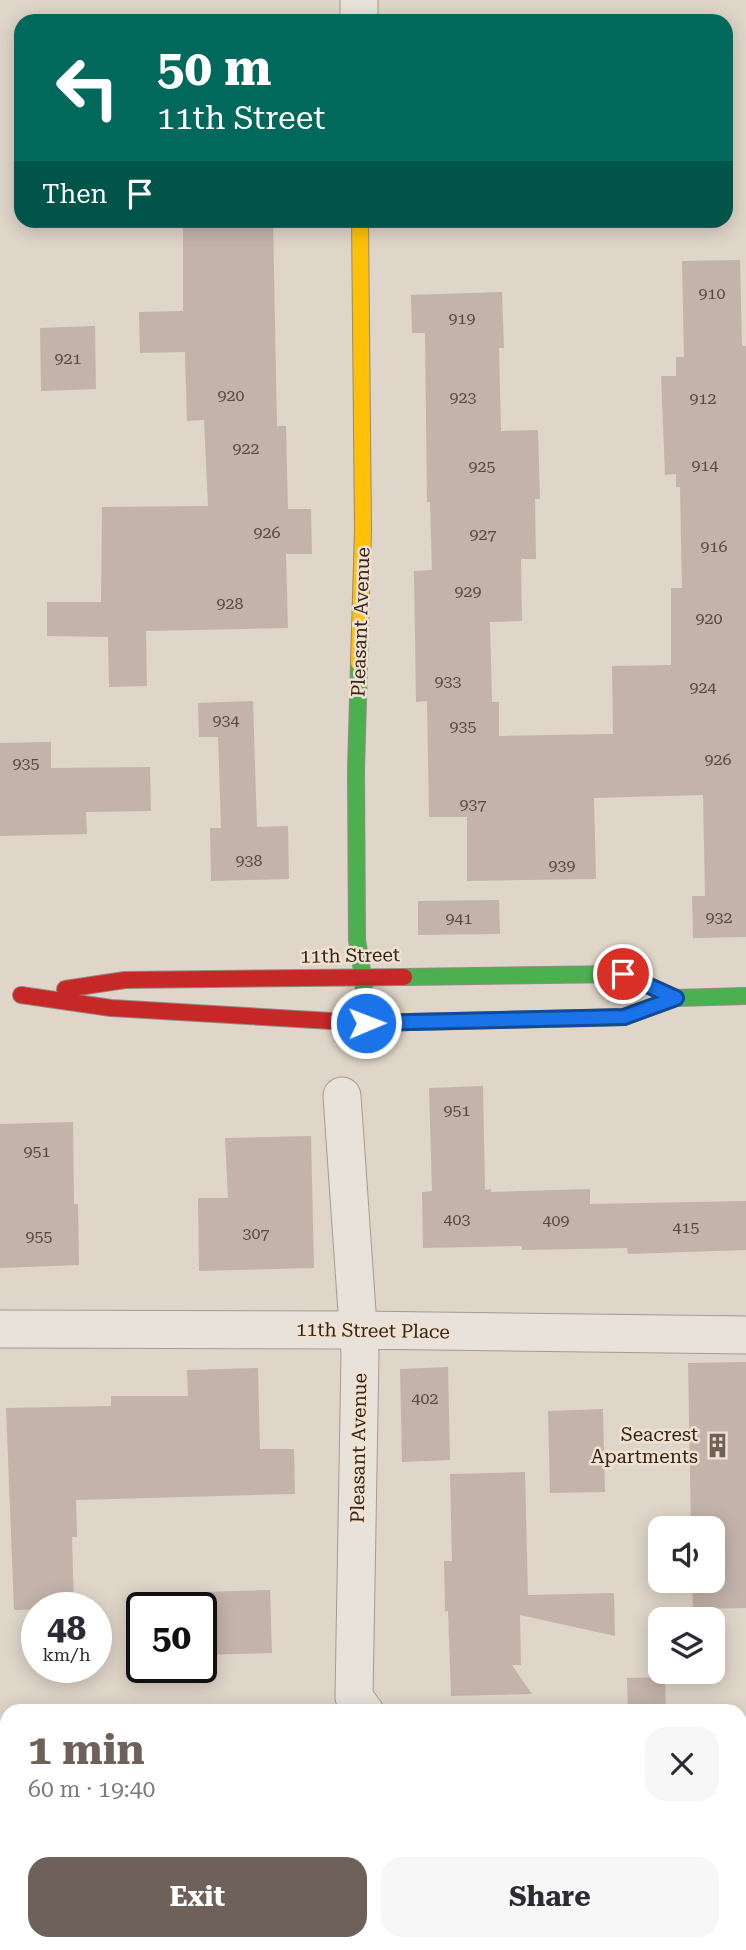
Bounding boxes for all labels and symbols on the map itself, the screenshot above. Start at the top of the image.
house number: 910 [699,284,725,303]
house number: 919 [449,309,475,328]
house number: 921 [55,349,81,368]
house number: 920 [218,386,244,405]
house number: 923 [450,388,476,407]
house number: 912 [690,389,716,408]
house number: 922 [233,439,259,458]
house number: 914 [692,456,718,475]
house number: 925 [469,457,495,476]
house number: 926 [254,523,280,542]
house number: 927 [470,525,496,544]
house number: 916 [701,537,727,556]
street label: Pleasant Avenue [346,547,375,697]
house number: 929 [455,582,481,601]
house number: 928 [217,594,243,613]
house number: 920 [696,609,722,628]
house number: 933 [435,672,461,691]
house number: 924 [690,678,716,697]
house number: 934 [213,711,239,730]
house number: 935 [450,717,476,736]
house number: 926 [705,750,731,769]
house number: 935 [13,754,39,773]
house number: 937 [460,795,486,814]
house number: 938 [236,851,262,870]
house number: 939 [549,856,575,875]
house number: 932 [706,908,732,927]
house number: 941 [446,909,472,928]
street label: 11th Street [300,943,400,968]
pin [593,944,653,1004]
position arrow [329,986,403,1060]
house number: 951 [444,1101,470,1120]
house number: 951 [24,1142,50,1161]
house number: 403 [444,1210,470,1229]
house number: 409 [543,1211,569,1230]
house number: 415 [673,1218,699,1237]
house number: 307 [243,1224,269,1243]
house number: 955 [26,1227,52,1246]
street label: 11th Street Place [296,1318,450,1343]
street label: Pleasant Avenue [346,1373,371,1523]
house number: 402 [412,1389,438,1408]
place label: Seacrest Apartments [591,1423,698,1468]
building icon: Seacrest Apartments [704,1431,732,1459]
speed limit sign: 50 [126,1592,217,1683]

